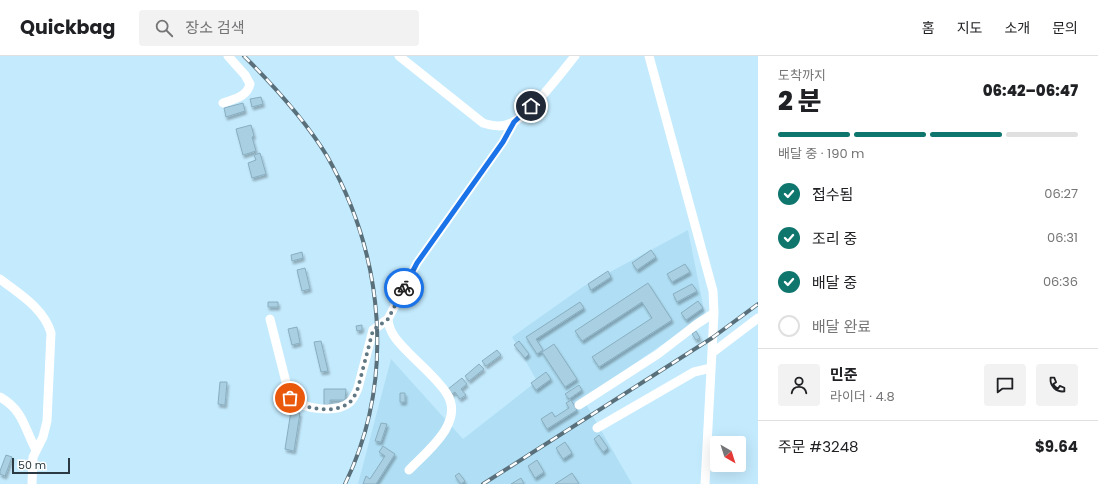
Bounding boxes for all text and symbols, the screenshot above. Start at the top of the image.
search box [139,10,419,46]
text: Quickbag [20,14,115,41]
icon: search [153,17,175,39]
text: 장소 검색 [185,17,245,38]
text: 홈 [922,18,935,38]
text: 지도 [957,18,982,38]
text: 소개 [1004,18,1030,38]
text: 문의 [1052,18,1078,38]
text: 도착까지 [778,66,826,85]
text: 06:42–06:47 [983,80,1078,101]
text: 2 분 [778,83,822,119]
pin [514,89,548,123]
icon: home [520,95,542,117]
text: 배달 중 · 190 m [778,144,864,163]
icon: check [778,183,800,205]
text: 접수됨 [812,184,853,205]
text: 06:27 [1044,184,1078,203]
icon: check [778,227,800,249]
text: 조리 중 [812,228,857,249]
text: 06:31 [1047,228,1078,247]
courier [384,268,424,308]
icon: check [778,271,800,293]
text: 배달 중 [812,272,857,293]
text: 06:36 [1043,272,1078,291]
icon: bike [393,277,415,299]
text: 배달 완료 [812,316,871,337]
button: person [778,364,820,406]
text: 민준 [830,364,858,385]
button: chat [984,364,1026,406]
button: phone [1036,364,1078,406]
pin [273,381,307,415]
icon: bag [279,387,301,409]
text: 라이더 · 4.8 [830,387,895,406]
north arrow [710,436,746,472]
map controls [710,436,746,472]
text: 주문 #3248 [778,436,859,457]
text: $9.64 [1035,436,1078,457]
scale bar [12,456,70,475]
text: 50 m [18,457,46,473]

